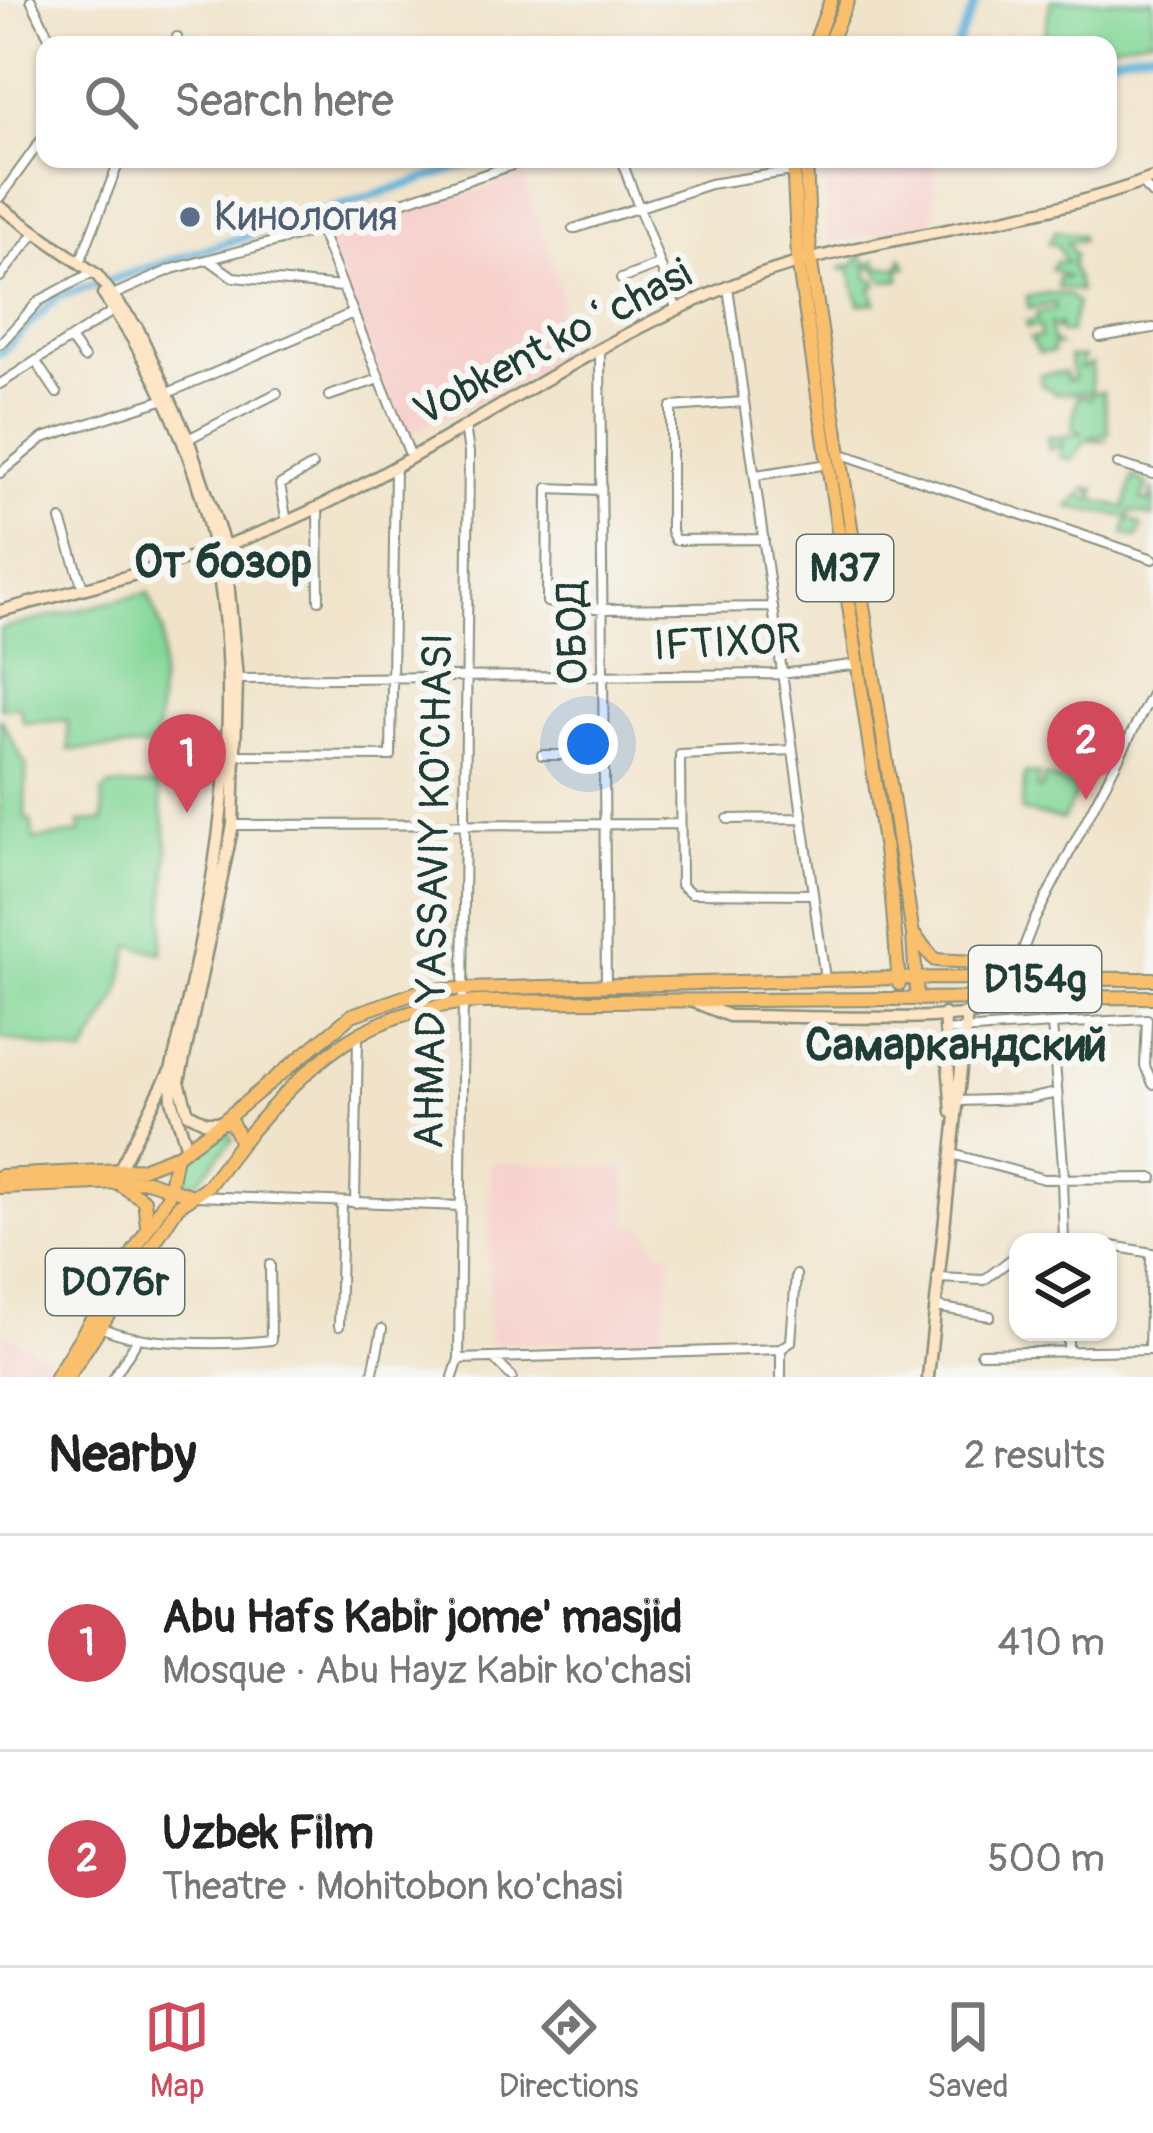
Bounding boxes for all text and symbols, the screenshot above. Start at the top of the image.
search box [36,36,1117,168]
icon: search [78,69,144,135]
text: Search here [174,74,394,130]
place label: Кинология [214,191,398,243]
marker: Кинология [177,204,203,230]
street label: Vobkent koʻchasi [405,248,701,438]
district label: От бозор [134,535,312,591]
road number: M37 [797,535,893,601]
street label: ОБОД [546,580,600,685]
street label: IFTIXOR [652,613,802,673]
street label: AHMAD YASSAVIY KO'CHASI [404,633,464,1149]
pin: 2 [1047,701,1125,800]
pin: 1 [148,714,226,813]
your location [558,714,618,774]
road number: D154g [969,946,1101,1012]
district label: Самаркандский [805,1018,1107,1074]
map controls [1009,1233,1117,1341]
button: layers [1009,1233,1117,1341]
road number: D076r [46,1249,184,1315]
text: Nearby [48,1423,196,1487]
text: 2 results [964,1431,1105,1480]
text: Abu Hafs Kabir jome' masjid [162,1590,683,1646]
text: 1 [79,1618,95,1667]
text: 410 m [997,1618,1105,1667]
text: Mosque · Abu Hayz Kabir ko'chasi [162,1646,692,1695]
text: Uzbek Film [162,1806,374,1862]
text: 2 [76,1834,98,1883]
text: 500 m [987,1834,1105,1883]
text: Theatre · Mohitobon ko'chasi [162,1862,623,1911]
tab: Map [144,1994,210,2107]
tab: Directions [499,1994,639,2107]
tab: Saved [927,1994,1009,2107]

